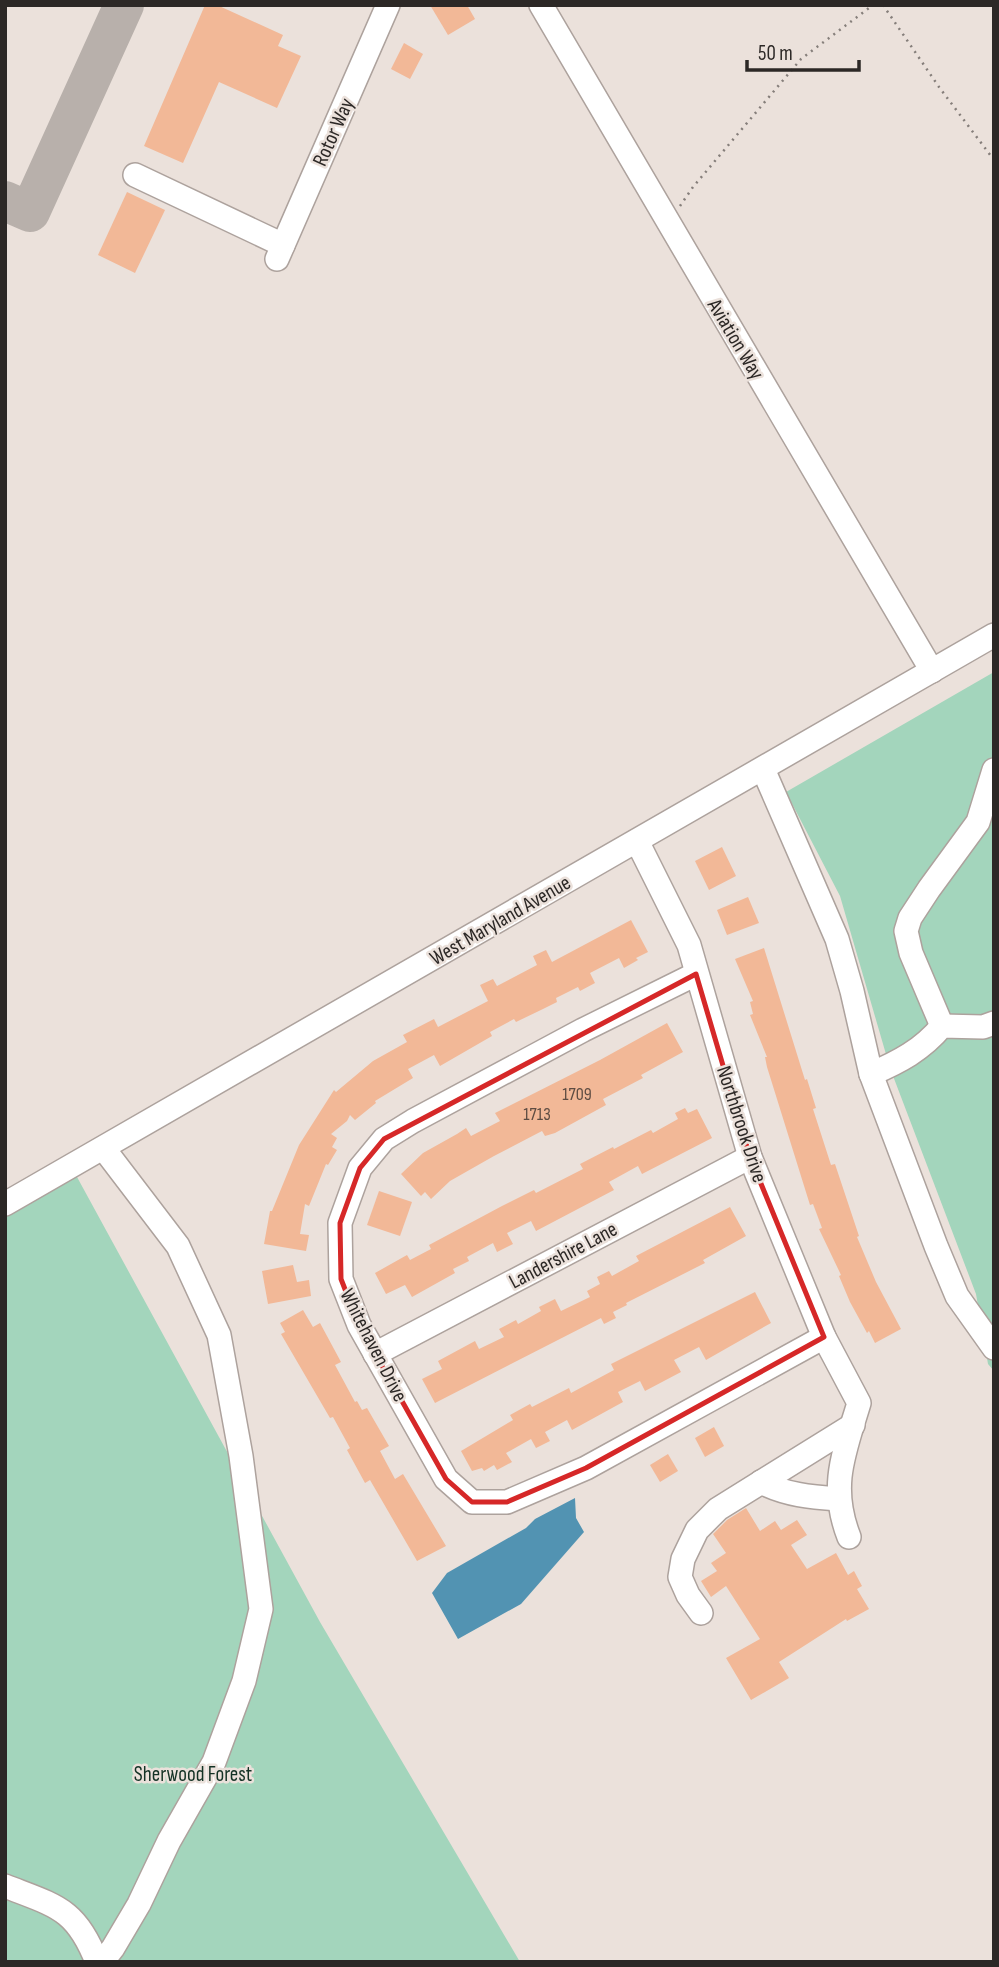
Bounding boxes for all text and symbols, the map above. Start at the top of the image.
scale bar [747,28,859,72]
text: 50 m [758,41,793,66]
street label: Rotor Way [307,94,359,170]
street label: Aviation Way [701,294,769,384]
street label: West Maryland Avenue [425,870,575,971]
street label: Northbrook Drive [711,1063,772,1186]
house number: 1709 [562,1084,592,1105]
house number: 1713 [523,1104,551,1125]
street label: Landershire Lane [505,1216,622,1294]
street label: Whitehaven Drive [334,1284,413,1406]
park label: Sherwood Forest [134,1762,252,1787]

